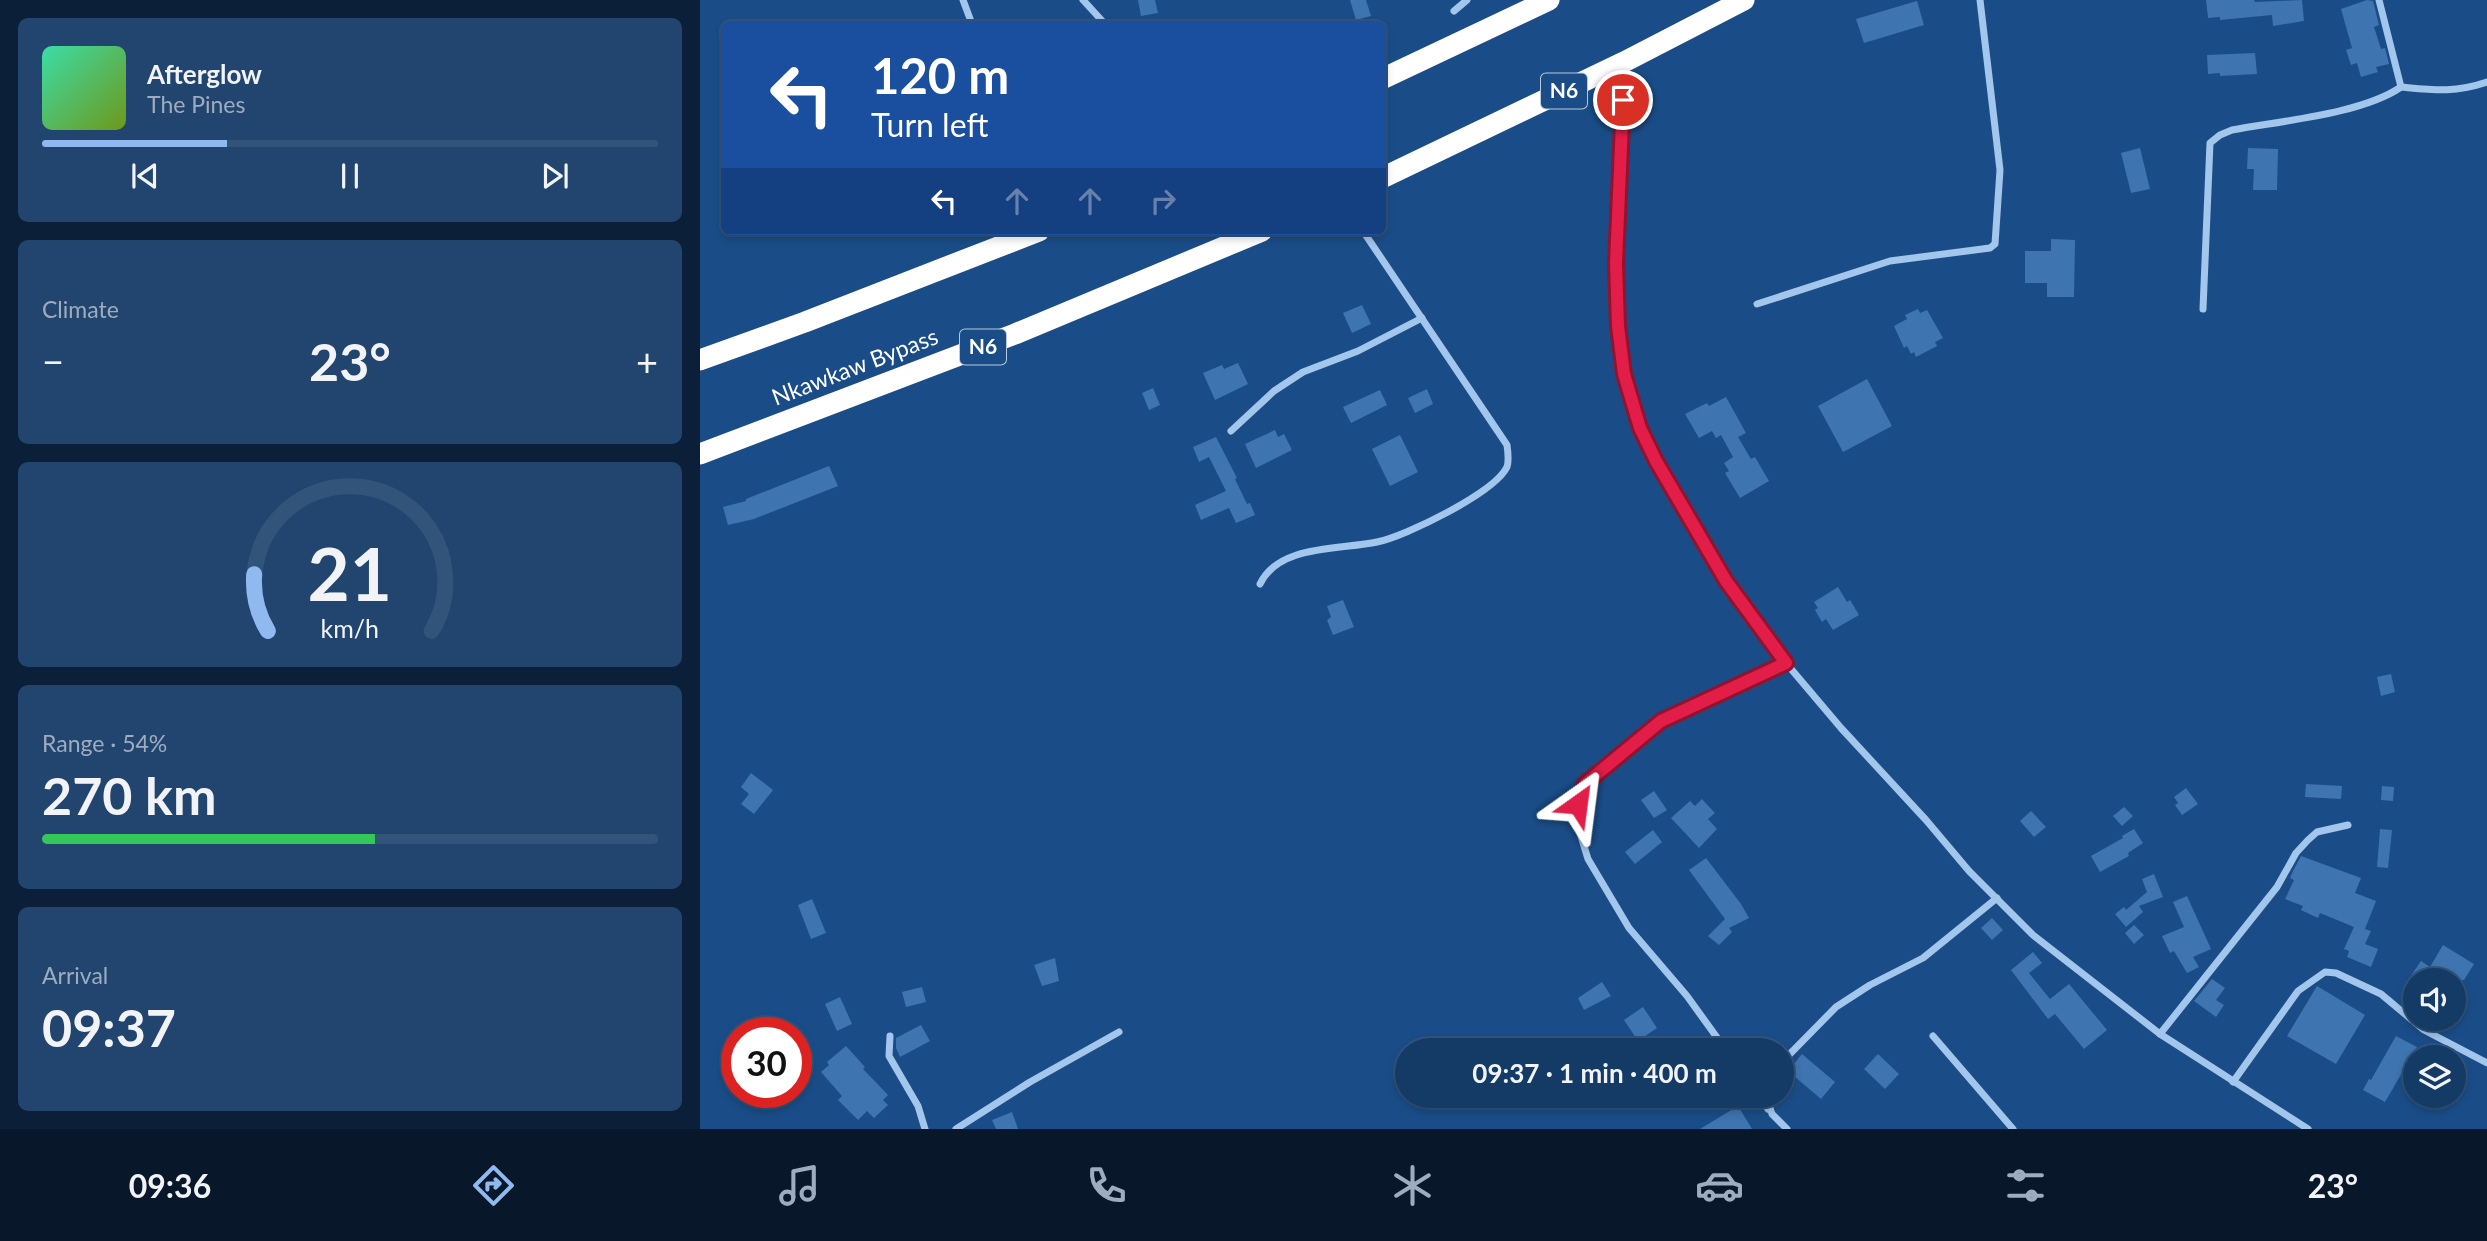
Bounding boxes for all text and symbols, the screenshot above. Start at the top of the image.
text: 120 m [871,46,1009,104]
icon: left [756,49,847,140]
text: Afterglow [147,58,262,90]
pin [1593,70,1653,130]
road number: N6 [1541,74,1587,108]
icon: arrive [1604,81,1642,119]
text: The Pines [147,90,245,118]
text: Turn left [871,105,988,144]
icon: previous [126,157,164,195]
icon: pause [331,157,369,195]
icon: next [536,157,574,195]
icon: left [925,182,963,220]
icon: ahead [998,182,1036,220]
icon: ahead [1071,182,1109,220]
icon: right [1144,182,1182,220]
text: Climate [42,295,119,323]
street label: Nkawkaw Bypass [768,321,942,411]
text: 23° [309,330,391,392]
road number: N6 [960,330,1006,364]
text: − [42,338,64,384]
text: + [636,338,658,384]
text: 21 [308,529,392,617]
text: km/h [321,612,379,642]
text: Range · 54% [42,729,167,757]
text: 270 km [42,764,216,826]
position arrow [1541,767,1615,841]
text: Arrival [42,961,108,989]
map controls [2403,968,2466,1108]
button: sound [2403,968,2466,1031]
text: 09:37 [42,996,176,1058]
speed limit sign: 30 [721,1017,812,1108]
button: layers [2403,1045,2466,1108]
text: 09:37 · 1 min · 400 m [1472,1057,1717,1089]
icon: directions [469,1161,518,1210]
icon: music [775,1161,824,1210]
icon: phone [1082,1161,1131,1210]
icon: climate [1388,1161,1437,1210]
icon: car [1695,1161,1744,1210]
icon: filters [2001,1161,2050,1210]
text: 09:36 [129,1166,211,1205]
text: 23° [2308,1166,2358,1205]

